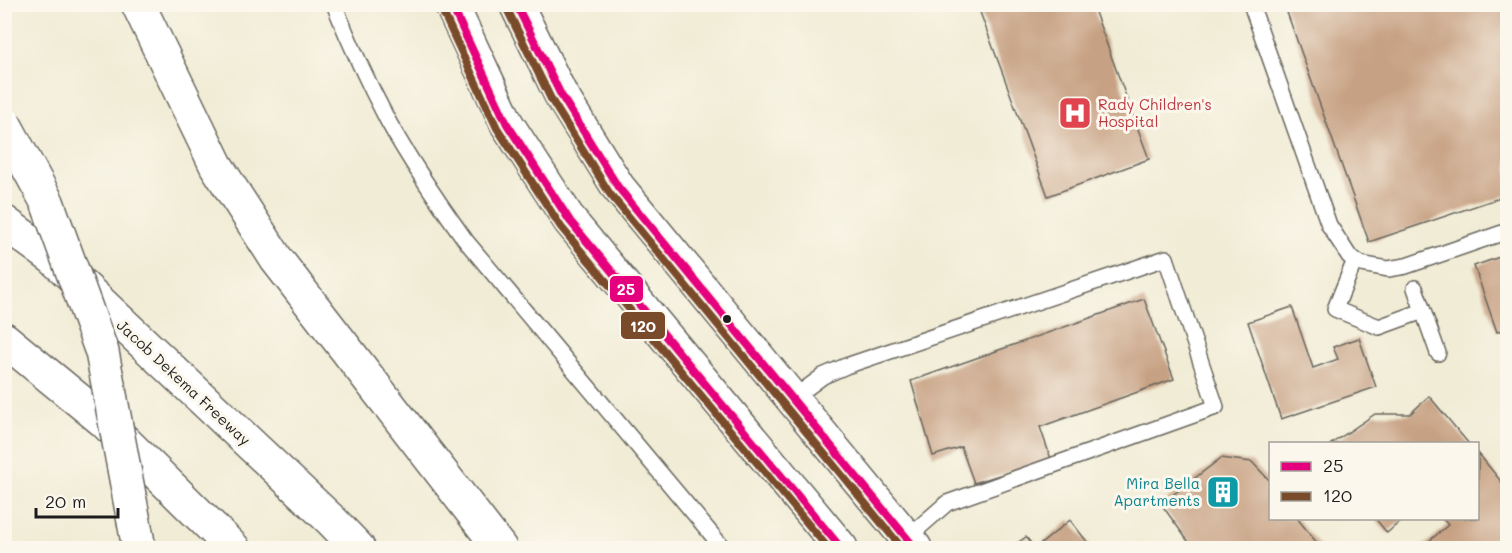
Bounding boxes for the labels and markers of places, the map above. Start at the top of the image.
place label: Rady Children's Hospital [1098,94,1212,131]
hospital icon: Rady Children's Hospital [1057,95,1093,131]
unlabelled marker [721,313,733,325]
place label: Mira Bella Apartments [1113,473,1200,510]
building icon: Mira Bella Apartments [1205,474,1241,510]

